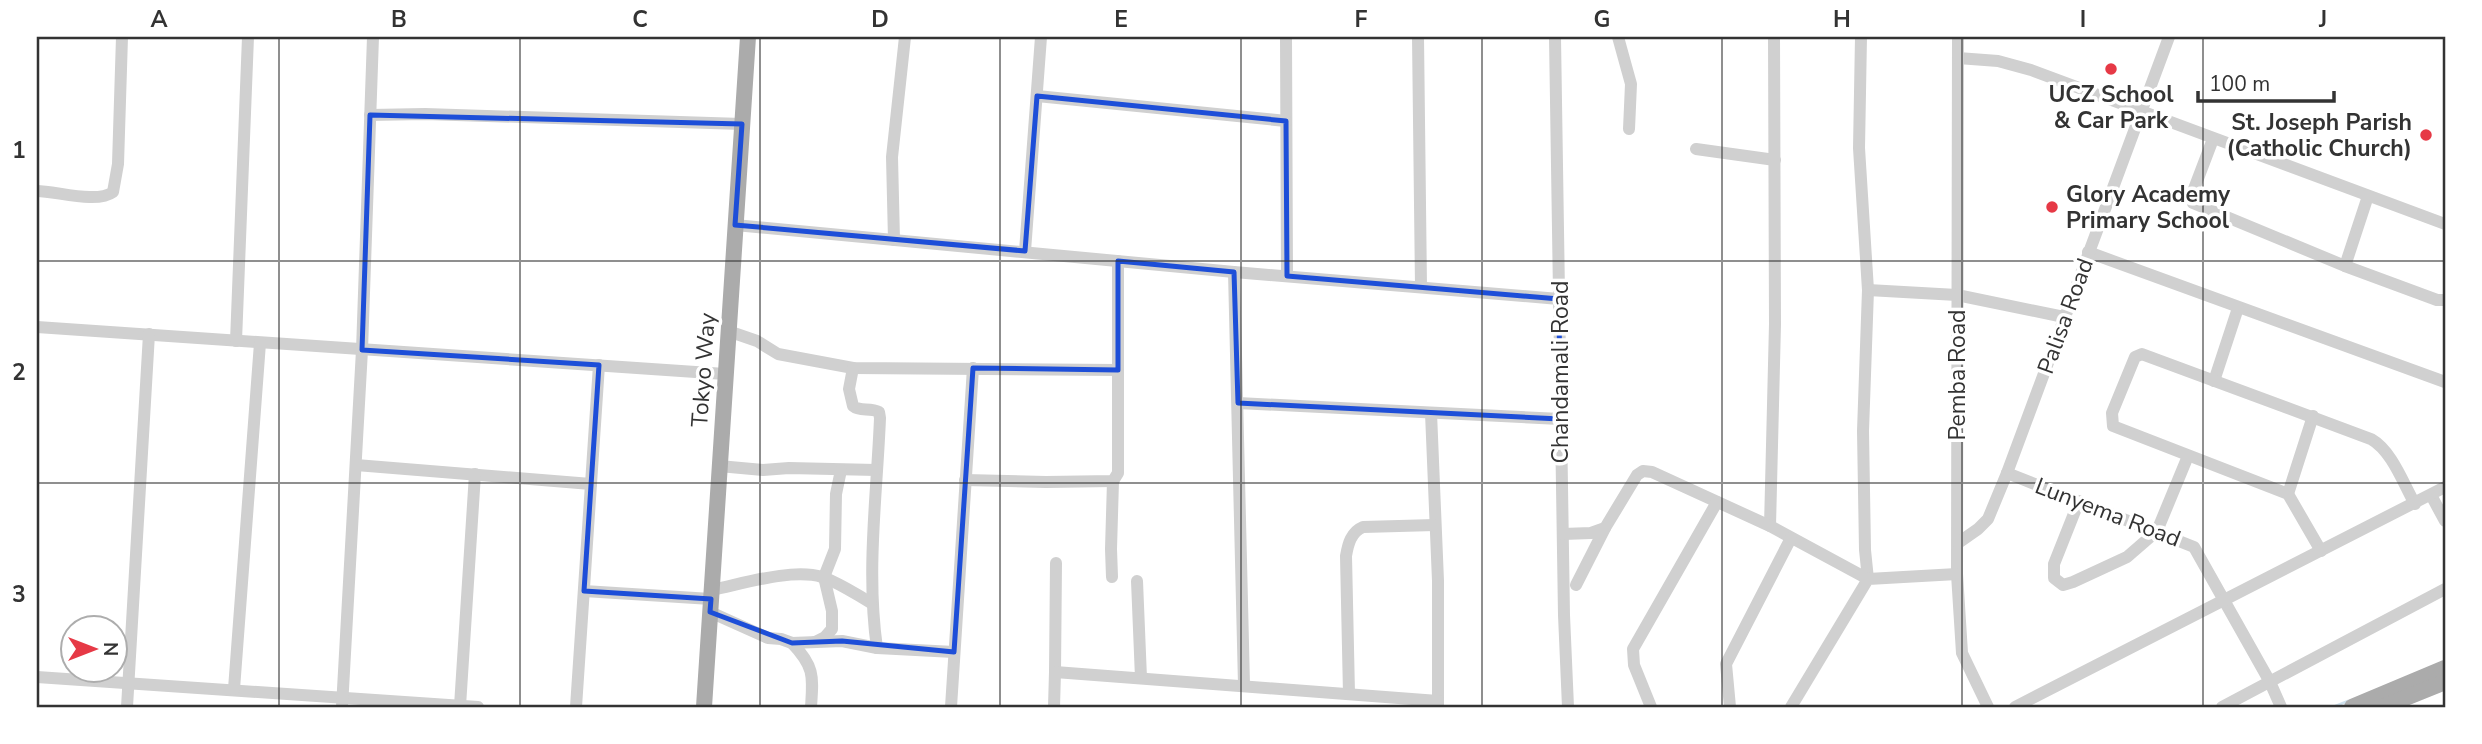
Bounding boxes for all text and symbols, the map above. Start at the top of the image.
text: A [150,4,168,35]
text: B [391,4,407,35]
text: C [632,4,648,35]
text: D [871,4,889,35]
text: E [1114,4,1128,35]
text: F [1355,4,1368,35]
text: G [1594,4,1610,35]
text: H [1833,4,1851,35]
text: I [2080,4,2086,35]
text: J [2318,4,2327,35]
scale bar [2198,60,2335,104]
marker: UCZ School & Car Park [2103,61,2119,77]
text: 100 m [2209,70,2270,98]
place label: UCZ School & Car Park [2048,79,2174,136]
place label: St. Joseph Parish (Catholic Church) [2227,107,2412,164]
marker: St. Joseph Parish (Catholic Church) [2418,127,2434,143]
text: 1 [12,135,26,166]
place label: Glory Academy Primary School [2066,179,2231,236]
marker: Glory Academy Primary School [2044,199,2060,215]
street label: Palisa Road [2030,254,2101,378]
street label: Chandamali Road [1545,281,1576,463]
street label: Pemba Road [1942,310,1973,441]
street label: Tokyo Way [684,312,723,428]
text: 2 [12,357,26,388]
street label: Lunyema Road [2031,471,2185,554]
text: 3 [12,579,26,610]
north arrow [60,614,130,684]
text: N [97,642,123,656]

